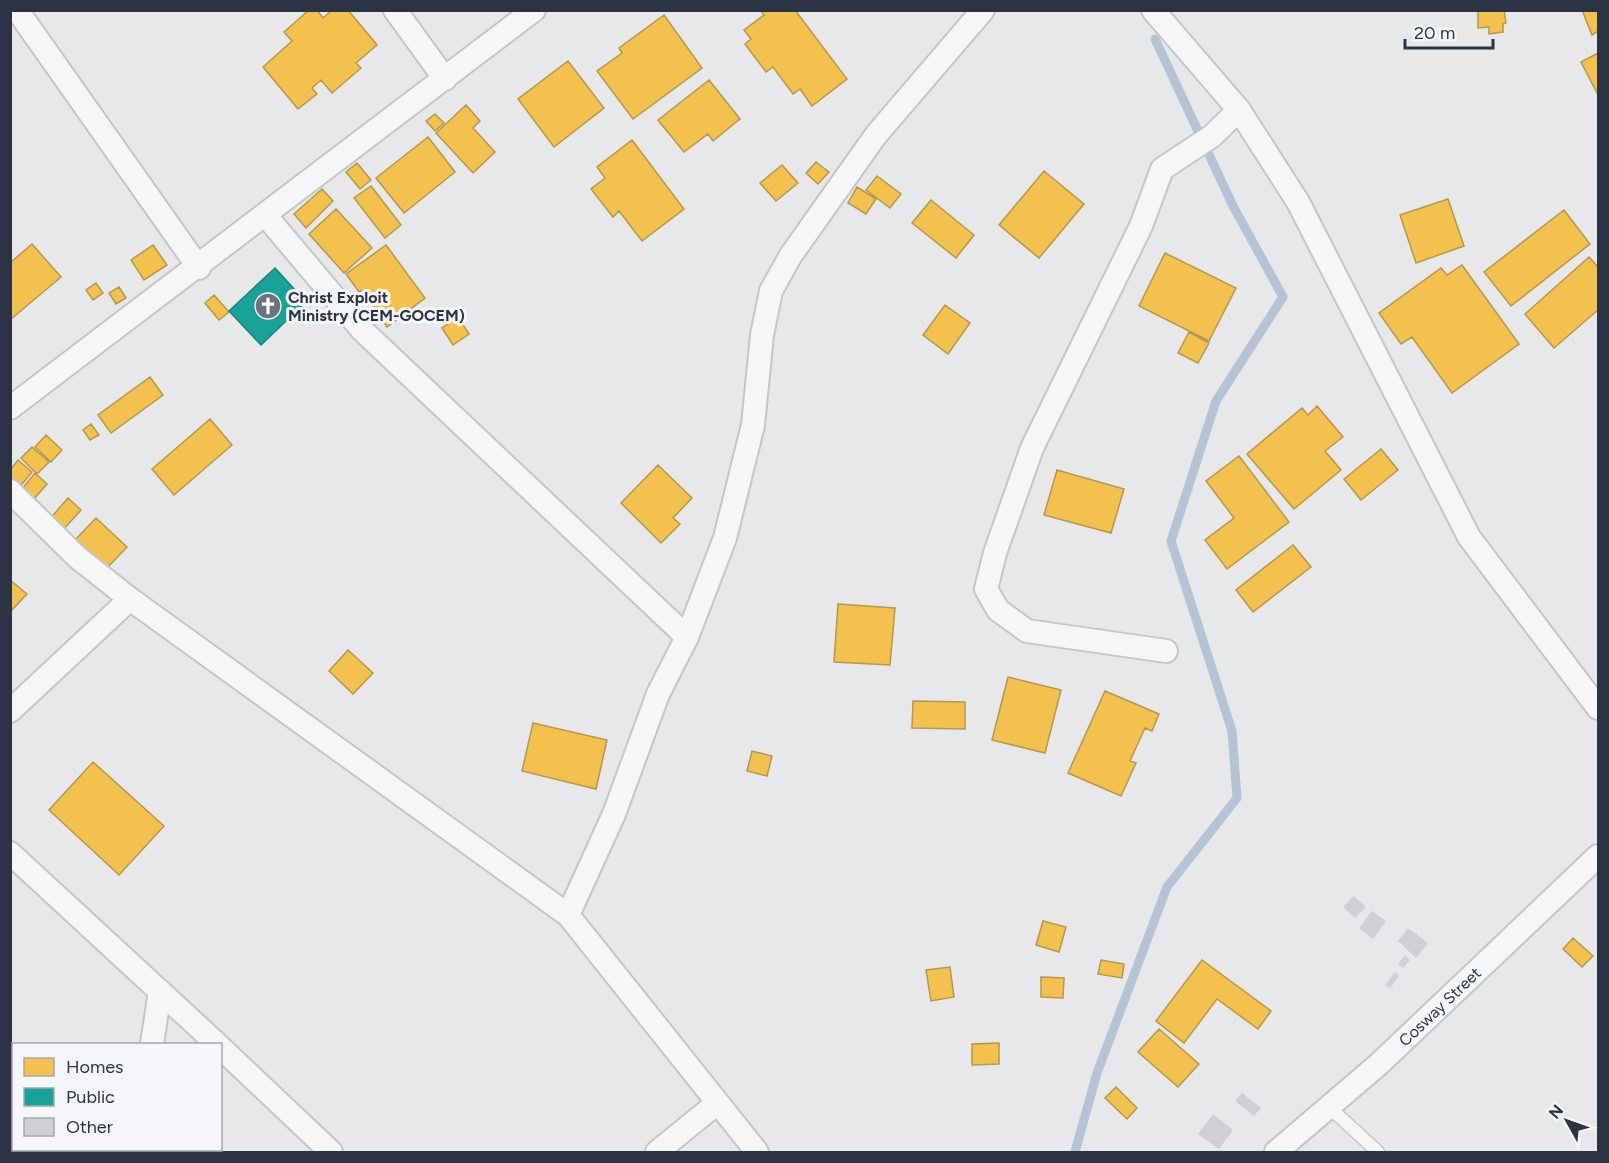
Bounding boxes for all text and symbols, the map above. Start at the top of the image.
scale bar [1405,12,1494,50]
text: 20 m [1414,22,1455,44]
place label: Christ Exploit Ministry (CEM-GOCEM) [288,288,465,325]
church icon: Christ Exploit Ministry (CEM-GOCEM) [253,291,283,321]
street label: Cosway Street [1395,963,1485,1050]
legend [12,1043,222,1151]
text: Homes [66,1056,124,1078]
text: Public [66,1086,115,1108]
north arrow [1537,1091,1597,1151]
text: N [1545,1101,1567,1123]
text: Other [66,1116,113,1138]

